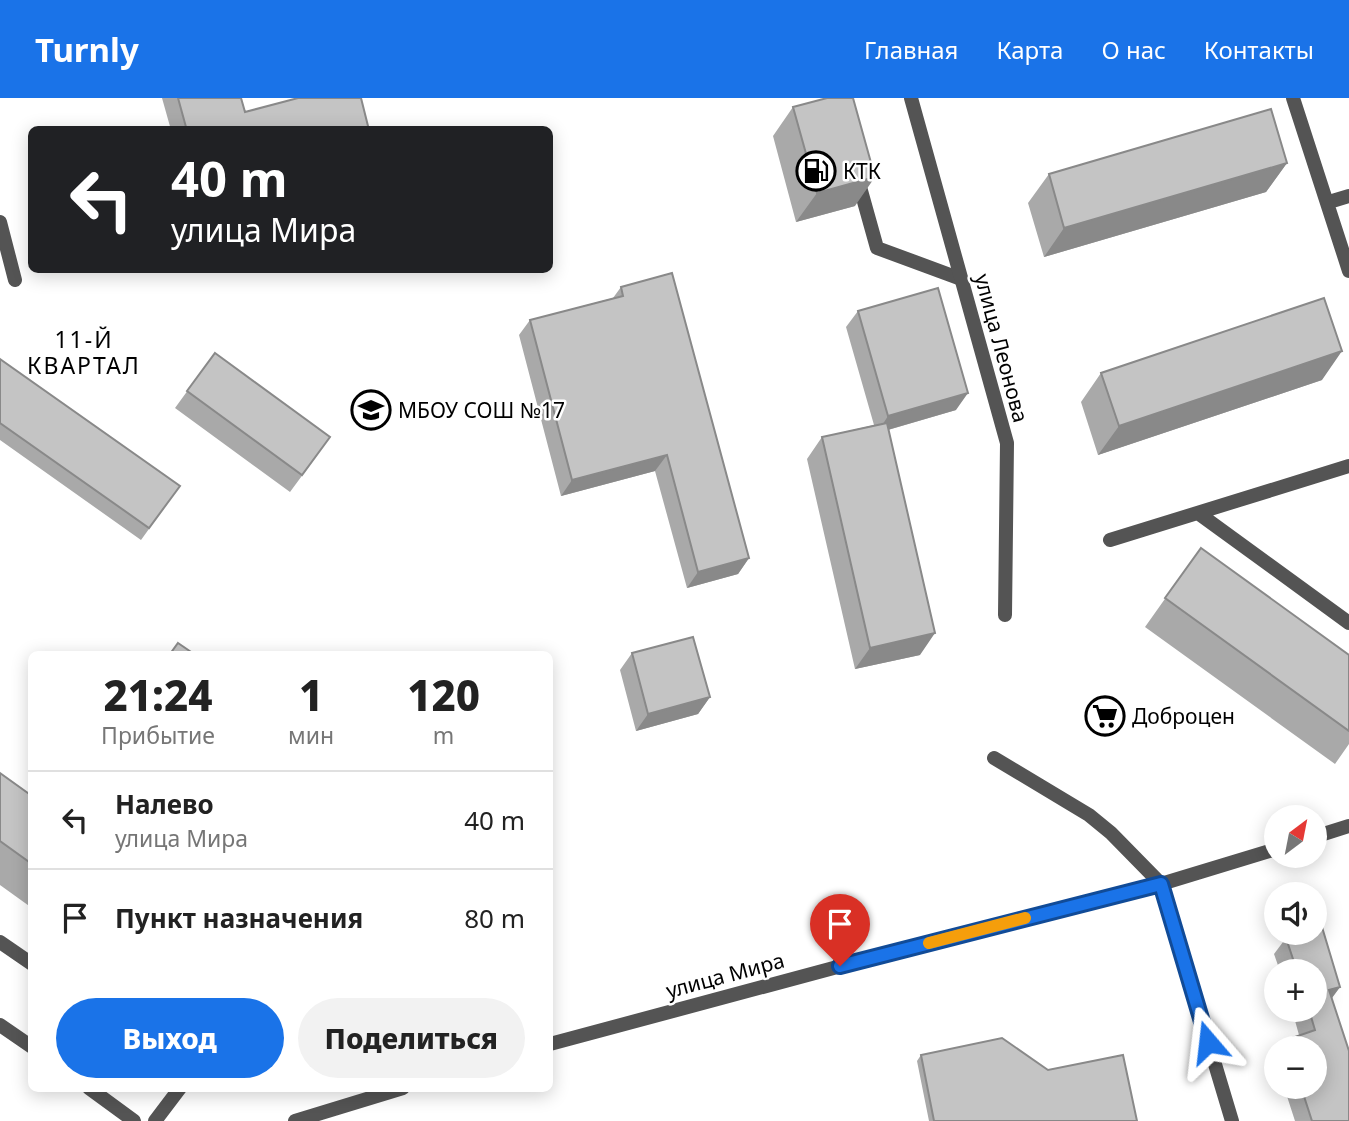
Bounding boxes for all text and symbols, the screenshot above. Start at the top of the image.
text: Turnly [35,27,139,72]
text: Главная [864,33,958,66]
text: Карта [996,33,1063,66]
text: О нас [1101,33,1166,66]
text: Контакты [1204,33,1314,66]
text: 40 m [171,145,288,211]
fuel station icon: КТК [795,150,837,192]
icon: left [56,154,147,245]
place label: КТК [843,157,881,185]
text: улица Мира [171,208,356,251]
street label: улица Леонова [969,271,1035,425]
district label: 11-Й КВАРТАЛ [27,323,141,381]
school or university icon: МБОУ СОШ №17 [350,389,392,431]
place label: МБОУ СОШ №17 [398,396,565,424]
text: 21:24 [103,666,213,723]
text: 1 [299,666,323,723]
text: 120 [407,666,480,723]
supermarket icon: Доброцен [1084,695,1126,737]
place label: Доброцен [1132,702,1235,730]
text: Прибытие [101,719,215,751]
text: мин [288,719,334,751]
text: m [433,719,454,751]
text: Налево [115,786,214,822]
icon: left [56,801,94,839]
text: 40 m [464,802,525,838]
north arrow [1264,805,1326,868]
map controls [1264,805,1327,1099]
text: улица Мира [115,822,248,854]
button: sound [1264,882,1327,945]
pin [810,894,870,966]
icon: arrive [56,899,94,937]
text: Пункт назначения [115,900,363,936]
text: 80 m [464,900,525,936]
icon: arrive [821,905,859,943]
street label: улица Мира [663,946,787,1004]
button: + [1264,959,1327,1022]
button: Выход [56,998,284,1078]
button: Поделиться [298,998,525,1078]
position arrow [1171,1005,1245,1079]
button: − [1264,1036,1327,1099]

